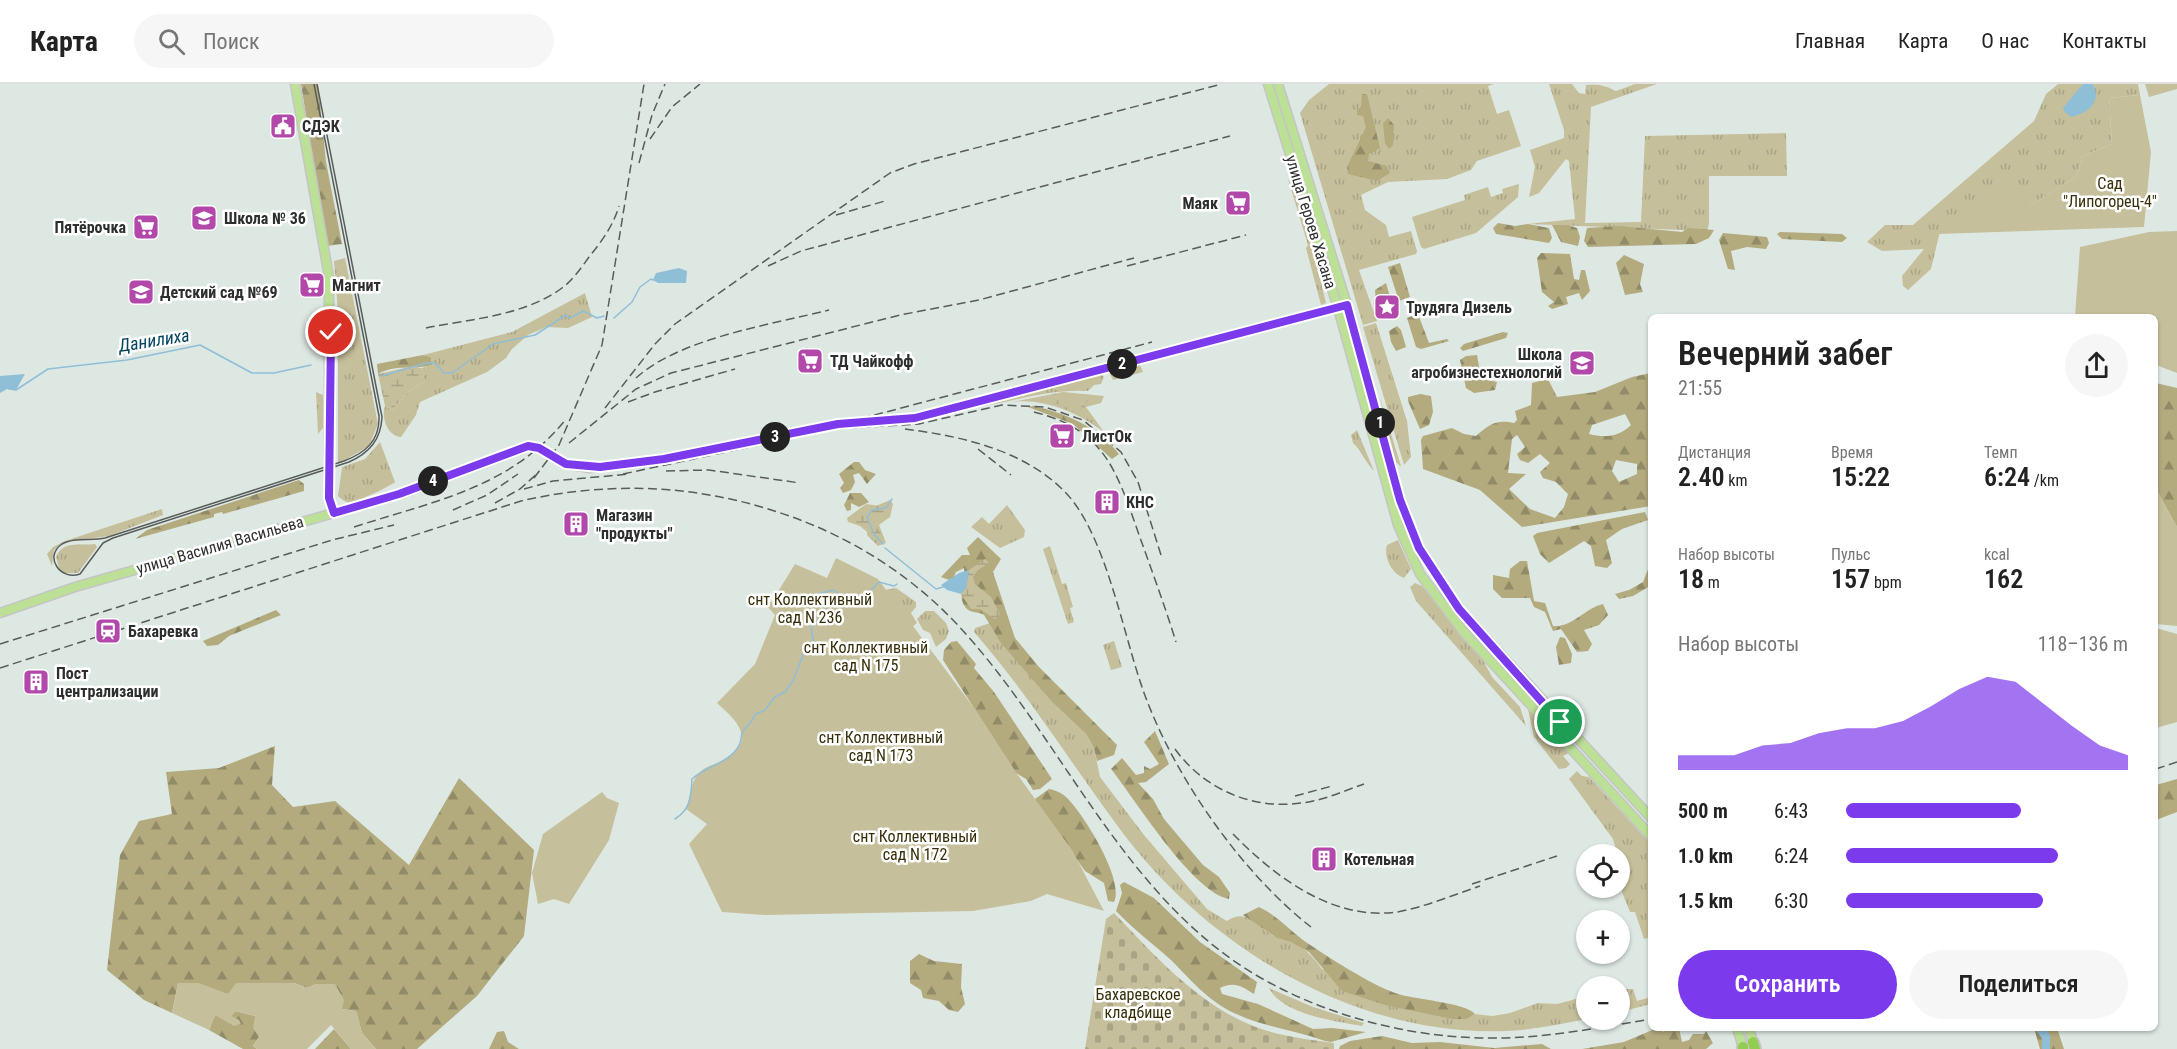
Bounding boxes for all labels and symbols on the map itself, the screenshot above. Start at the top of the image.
public building icon: СДЭК [268,111,298,141]
place label: СДЭК [302,117,341,136]
street label: улица Героев Хасана [1282,153,1340,291]
park label: Сад "Липогорец-4" [2063,174,2157,211]
supermarket icon: Маяк [1223,188,1253,218]
place label: Маяк [1182,194,1218,213]
school or university icon: Школа № 36 [189,203,219,233]
place label: Школа № 36 [224,209,306,228]
supermarket icon: Пятёрочка [131,212,161,242]
place label: Пятёрочка [55,218,126,237]
supermarket icon: Магнит [297,270,327,300]
place label: Магнит [332,276,381,295]
school or university icon: Детский сад №69 [126,277,156,307]
place label: Детский сад №69 [160,283,278,302]
place icon: Трудяга Дизель [1372,292,1402,322]
place label: Трудяга Дизель [1406,298,1512,317]
pin [305,306,356,357]
water label: Данилиха [116,324,191,356]
place label: Школа агробизнестехнологий [1411,345,1562,382]
supermarket icon: ТД Чайкофф [795,346,825,376]
school or university icon: Школа агробизнестехнологий [1567,348,1597,378]
pin: 2 [1107,349,1137,379]
place label: ТД Чайкофф [830,352,913,371]
pin: 1 [1365,408,1395,438]
supermarket icon: ЛистОк [1047,421,1077,451]
pin: 3 [760,422,790,452]
place label: ЛистОк [1082,427,1132,446]
pin: 4 [418,466,448,496]
building icon: КНС [1092,487,1122,517]
place label: КНС [1126,493,1154,512]
place label: Магазин "продукты" [596,506,673,543]
building icon: Магазин "продукты" [561,509,591,539]
street label: улица Василия Васильева [134,512,306,578]
park label: снт Коллективный сад N 236 [748,590,872,627]
station icon: Бахаревка [93,616,123,646]
place label: Бахаревка [128,622,199,641]
park label: снт Коллективный сад N 175 [804,638,928,675]
place label: Пост централизации [56,664,158,701]
building icon: Пост централизации [21,667,51,697]
pin [1534,696,1585,747]
park label: снт Коллективный сад N 173 [819,728,943,765]
park label: снт Коллективный сад N 172 [853,827,977,864]
building icon: Котельная [1309,844,1339,874]
place label: Котельная [1344,850,1414,869]
park label: Бахаревское кладбище [1095,985,1181,1022]

